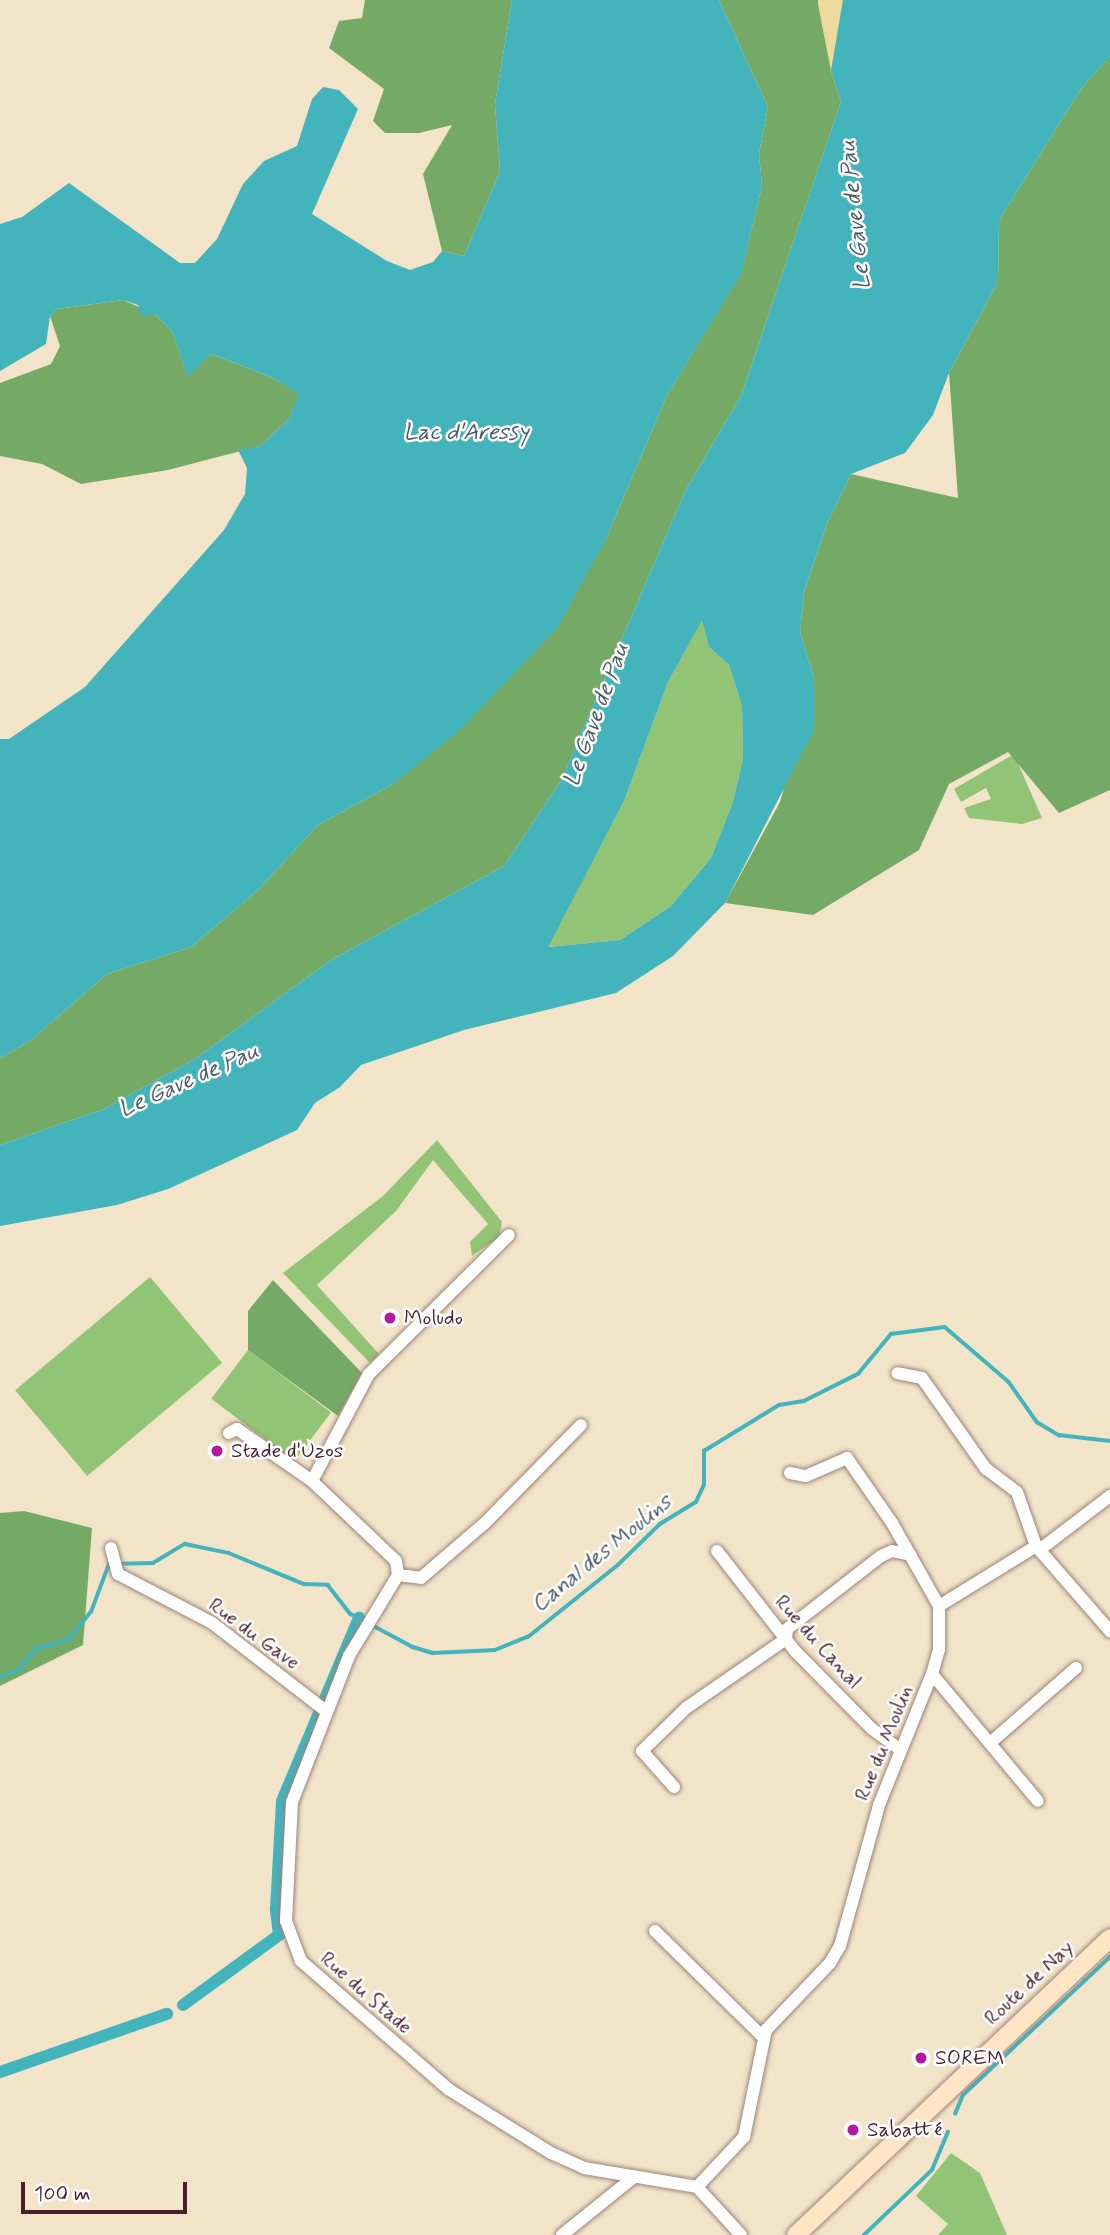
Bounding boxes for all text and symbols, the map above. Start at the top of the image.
water label: Le Gave de Pau [835,141,877,289]
water label: Lac d'Aressy [404,419,528,447]
water label: Le Gave de Pau [559,641,635,789]
water label: Le Gave de Pau [116,1039,262,1123]
place label: Moludo [404,1305,463,1331]
marker: Moludo [382,1310,398,1326]
place label: Stade d'Uzos [231,1438,343,1464]
marker: Stade d'Uzos [209,1443,225,1459]
water label: Canal des Moulins [526,1488,678,1620]
street label: Rue du Canal [771,1592,865,1692]
street label: Rue du Gave [204,1593,304,1675]
street label: Rue du Moulin [850,1683,918,1803]
street label: Route de Nay [979,1935,1079,2031]
street label: Rue du Stade [316,1947,416,2039]
place label: SOREM [935,2045,1005,2071]
marker: SOREM [913,2050,929,2066]
place label: Sabatté [867,2117,942,2143]
marker: Sabatté [845,2122,861,2138]
scale bar [24,2168,191,2212]
text: 100 m [34,2180,90,2208]

